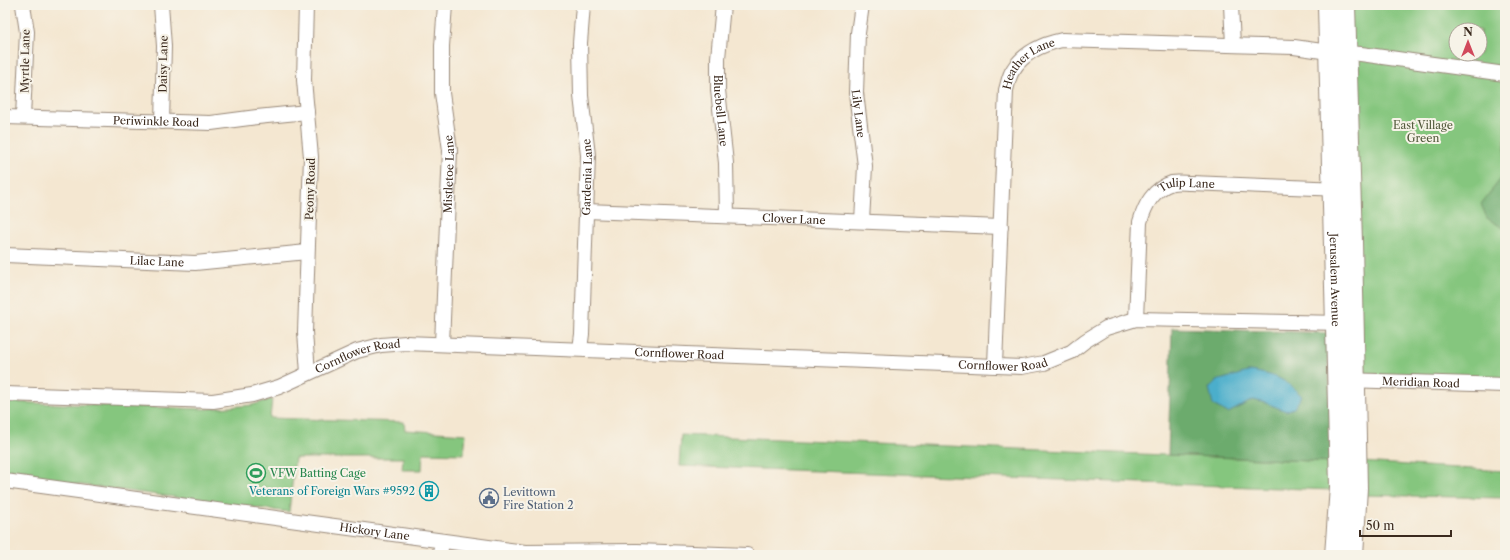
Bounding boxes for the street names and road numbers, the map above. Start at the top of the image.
street label: Myrtle Lane [17,29,33,93]
street label: Daisy Lane [155,35,171,93]
street label: Heather Lane [1000,35,1056,91]
street label: Bluebell Lane [711,75,731,147]
street label: Lily Lane [849,89,868,138]
street label: Periwinkle Road [113,113,200,130]
street label: Mistletoe Lane [440,134,457,214]
street label: Gardenia Lane [579,138,595,216]
street label: Peony Road [302,157,318,220]
street label: Tulip Lane [1155,176,1215,195]
street label: Clover Lane [762,211,826,227]
street label: Jerusalem Avenue [1327,231,1343,327]
street label: Lilac Lane [129,253,184,270]
street label: Cornflower Road [313,336,401,376]
street label: Cornflower Road [634,345,725,362]
street label: Cornflower Road [958,355,1050,374]
street label: Meridian Road [1382,374,1460,391]
street label: Hickory Lane [339,520,411,543]

